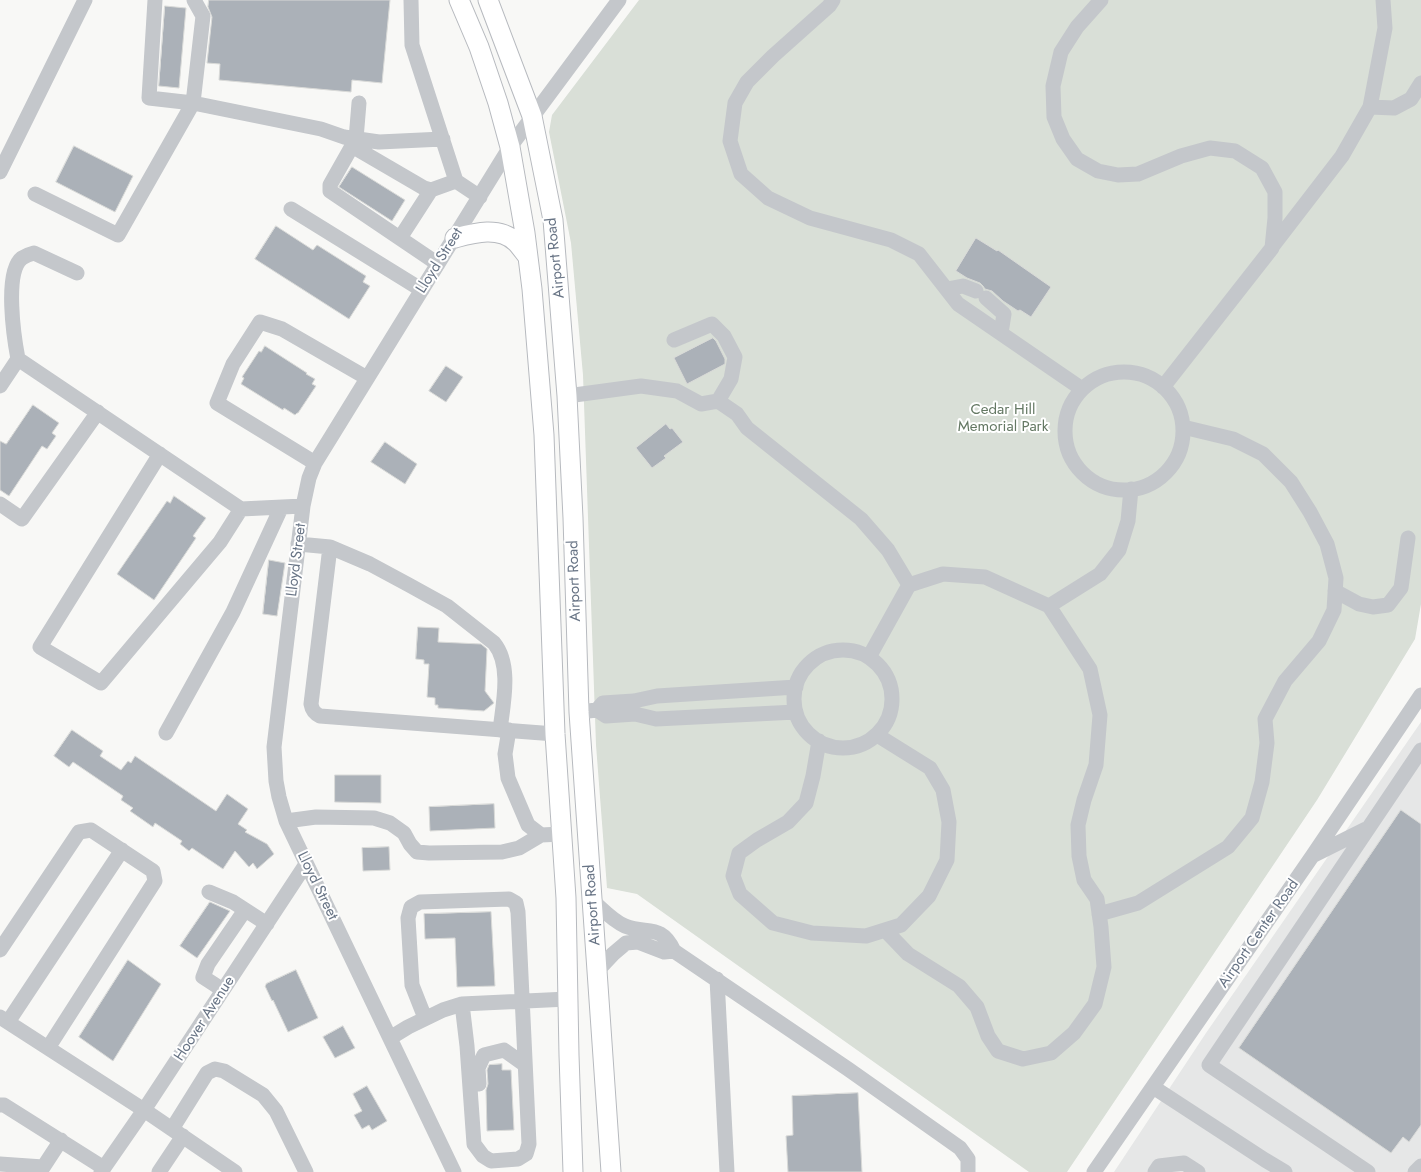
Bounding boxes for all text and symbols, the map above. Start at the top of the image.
street label: Airport Road [543,217,569,299]
street label: Lloyd Street [413,225,467,297]
park label: Cedar Hill Memorial Park [958,401,1048,436]
street label: Lloyd Street [284,522,310,598]
street label: Airport Road [565,540,585,622]
street label: Lloyd Street [293,849,341,923]
street label: Airport Road [581,864,605,946]
street label: Airport Center Road [1215,876,1303,992]
street label: Hoover Avenue [171,973,239,1065]

